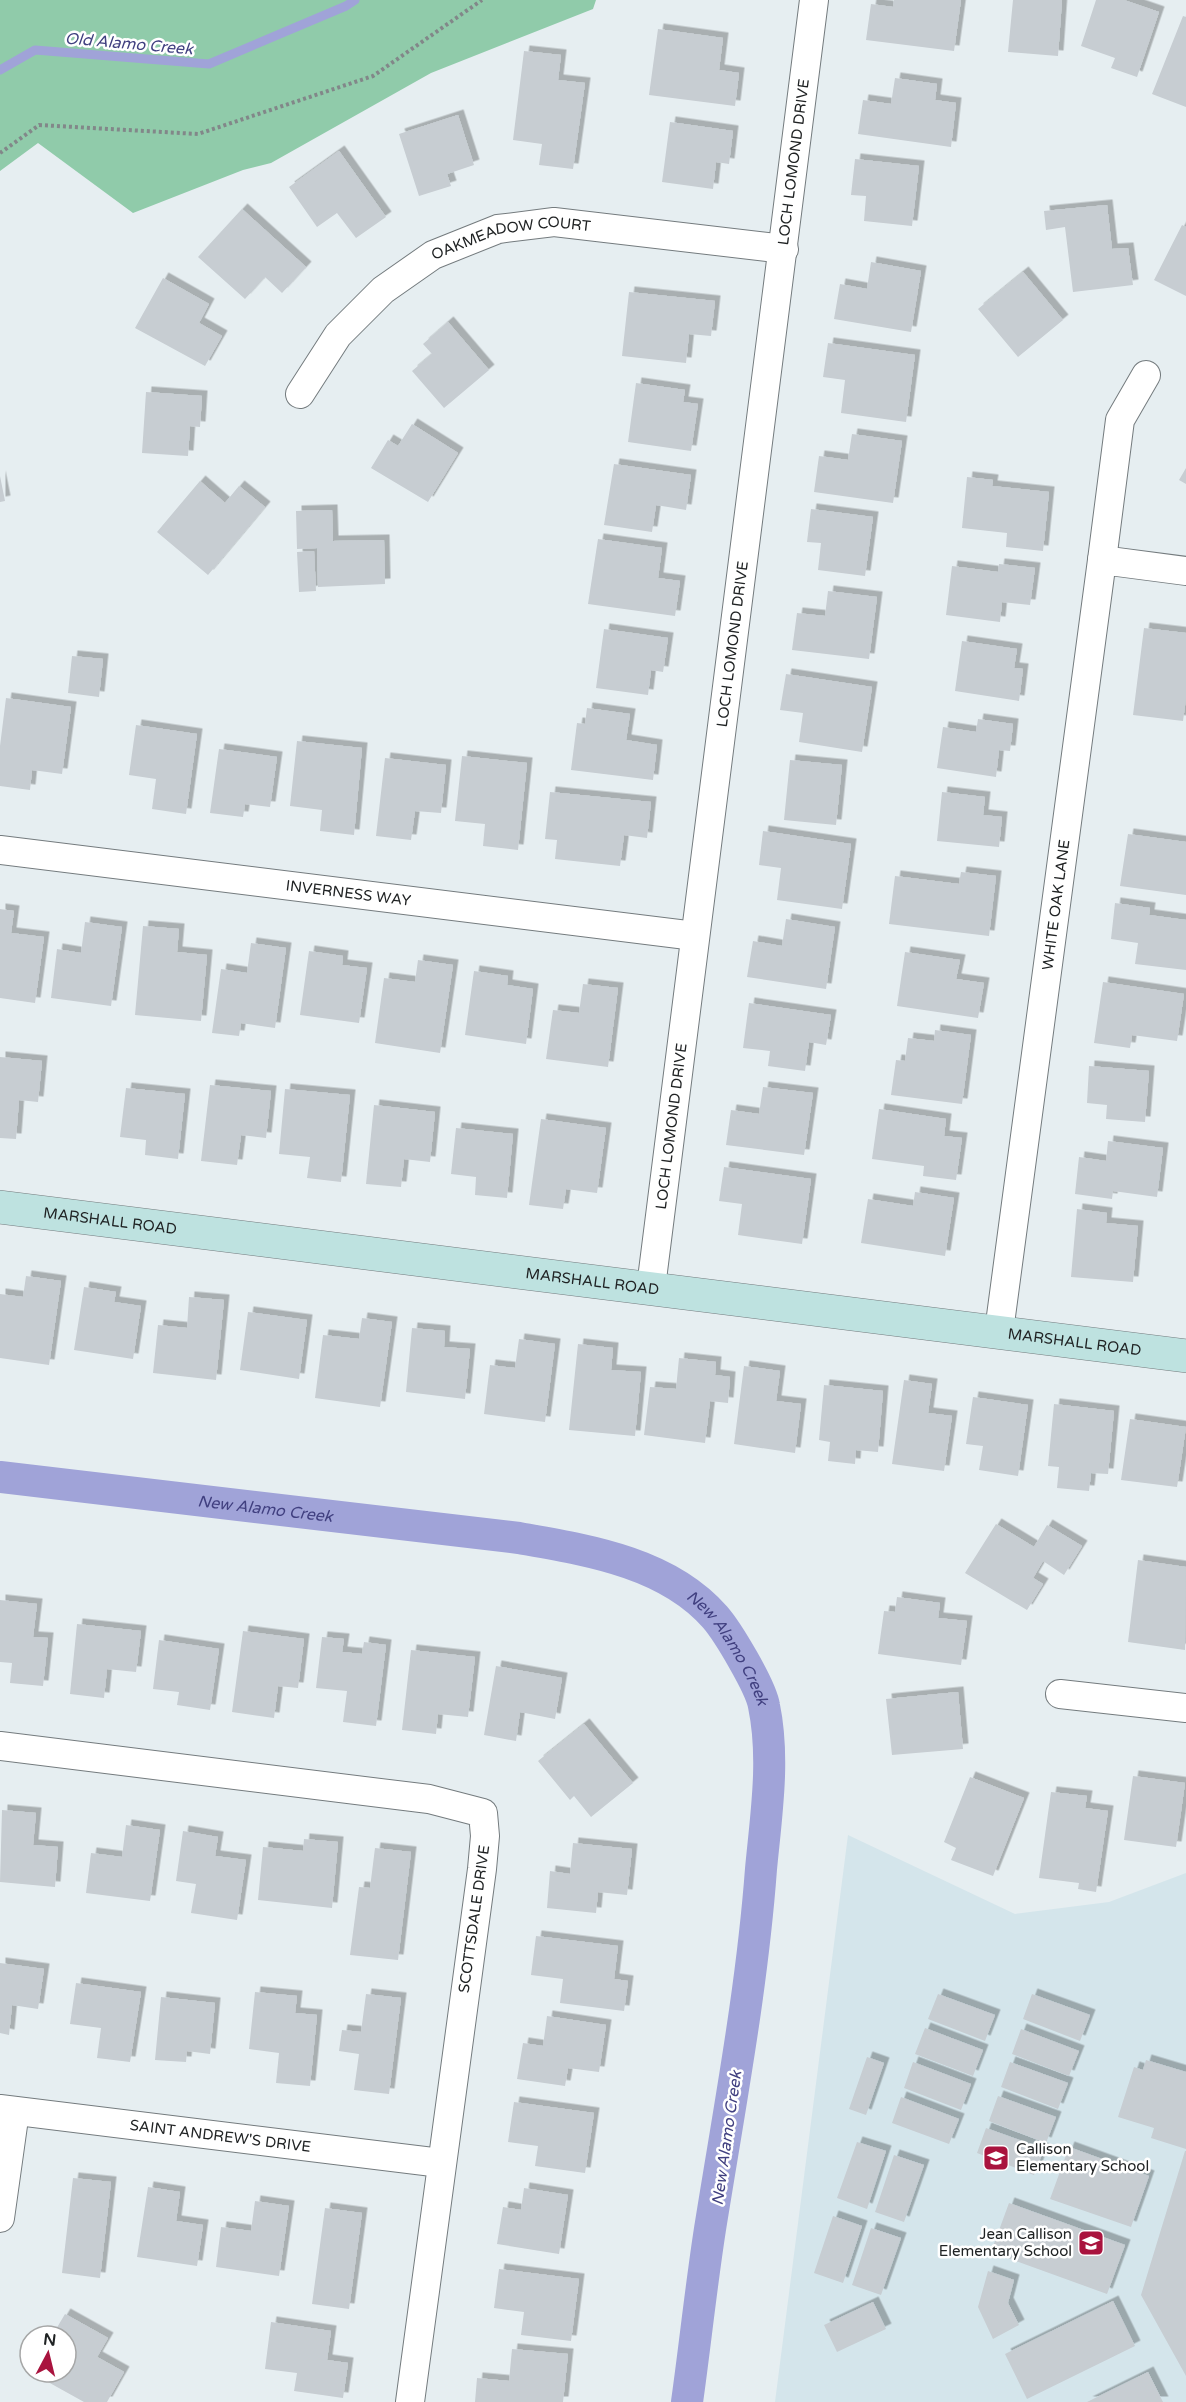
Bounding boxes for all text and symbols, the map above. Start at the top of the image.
water label: Old Alamo Creek [64,28,195,60]
street label: LOCH LOMOND DRIVE [774,78,813,246]
street label: OAKMEADOW COURT [429,212,592,264]
street label: LOCH LOMOND DRIVE [713,560,752,728]
street label: WHITE OAK LANE [1038,838,1074,971]
street label: INVERNESS WAY [285,876,412,910]
street label: LOCH LOMOND DRIVE [652,1042,691,1210]
street label: MARSHALL ROAD [42,1204,178,1238]
street label: MARSHALL ROAD [525,1264,660,1299]
street label: MARSHALL ROAD [1007,1325,1142,1359]
water label: New Alamo Creek [197,1491,335,1527]
water label: New Alamo Creek [682,1586,773,1709]
street label: SCOTTSDALE DRIVE [455,1844,493,1994]
water label: New Alamo Creek [708,2068,747,2207]
street label: SAINT ANDREW'S DRIVE [129,2116,312,2156]
place label: Callison Elementary School [1016,2140,1149,2175]
school or university icon: Callison Elementary School [981,2143,1011,2173]
place label: Jean Callison Elementary School [939,2225,1072,2260]
school or university icon: Jean Callison Elementary School [1076,2228,1106,2258]
north arrow [18,2324,78,2384]
text: N [42,2329,57,2351]

